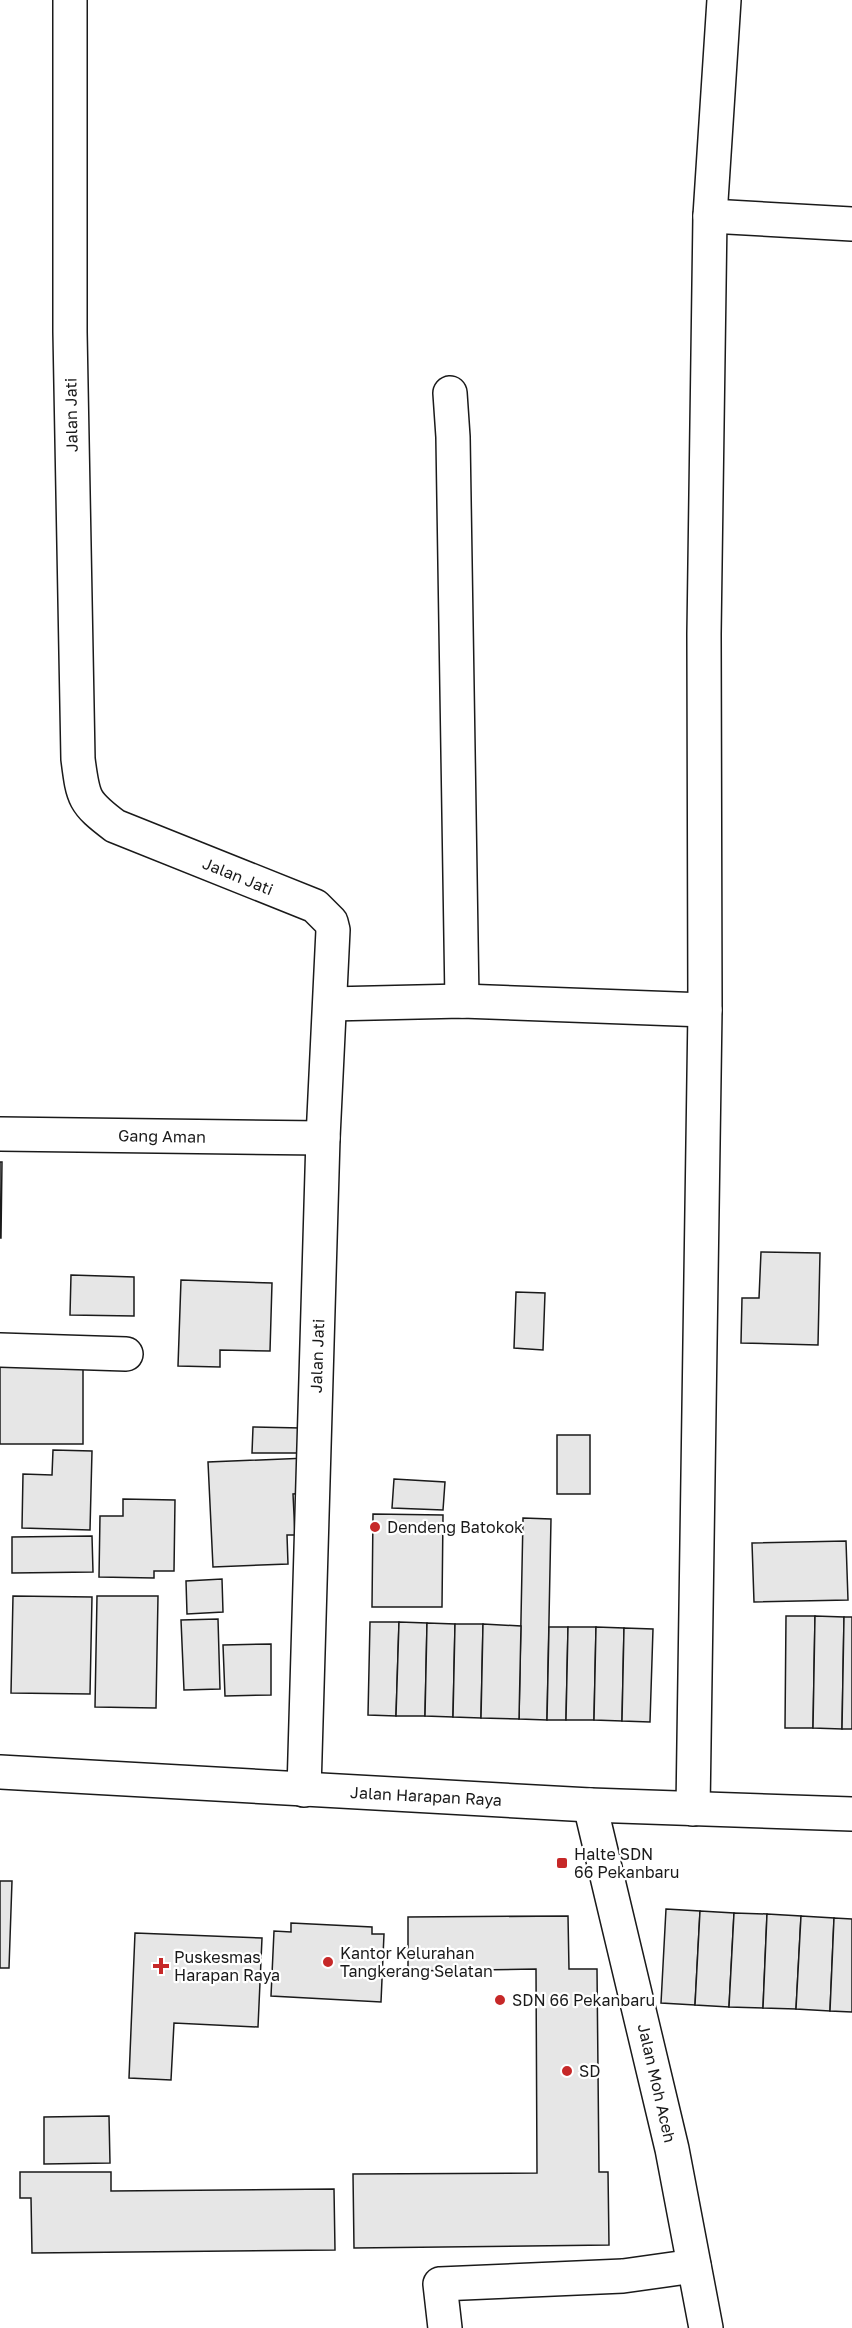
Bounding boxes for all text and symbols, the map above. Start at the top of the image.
street label: Jalan Jati [60,378,82,452]
street label: Jalan Jati [200,853,276,899]
street label: Gang Aman [118,1125,206,1147]
street label: Jalan Jati [306,1318,328,1394]
place label: Dendeng Batokok [387,1517,523,1537]
marker: Dendeng Batokok [368,1520,382,1534]
street label: Jalan Harapan Raya [350,1782,502,1810]
place label: Halte SDN 66 Pekanbaru [574,1844,680,1882]
marker: Halte SDN 66 Pekanbaru [555,1856,569,1870]
place label: Kantor Kelurahan Tangkerang Selatan [340,1943,493,1981]
place label: Puskesmas Harapan Raya [174,1947,280,1985]
marker: Kantor Kelurahan Tangkerang Selatan [321,1955,335,1969]
marker: Puskesmas Harapan Raya [152,1957,170,1975]
place label: SDN 66 Pekanbaru [512,1990,655,2010]
marker: SDN 66 Pekanbaru [493,1993,507,2007]
street label: Jalan Moh Aceh [634,2022,680,2144]
place label: SD [579,2061,600,2081]
marker: SD [560,2064,574,2078]

